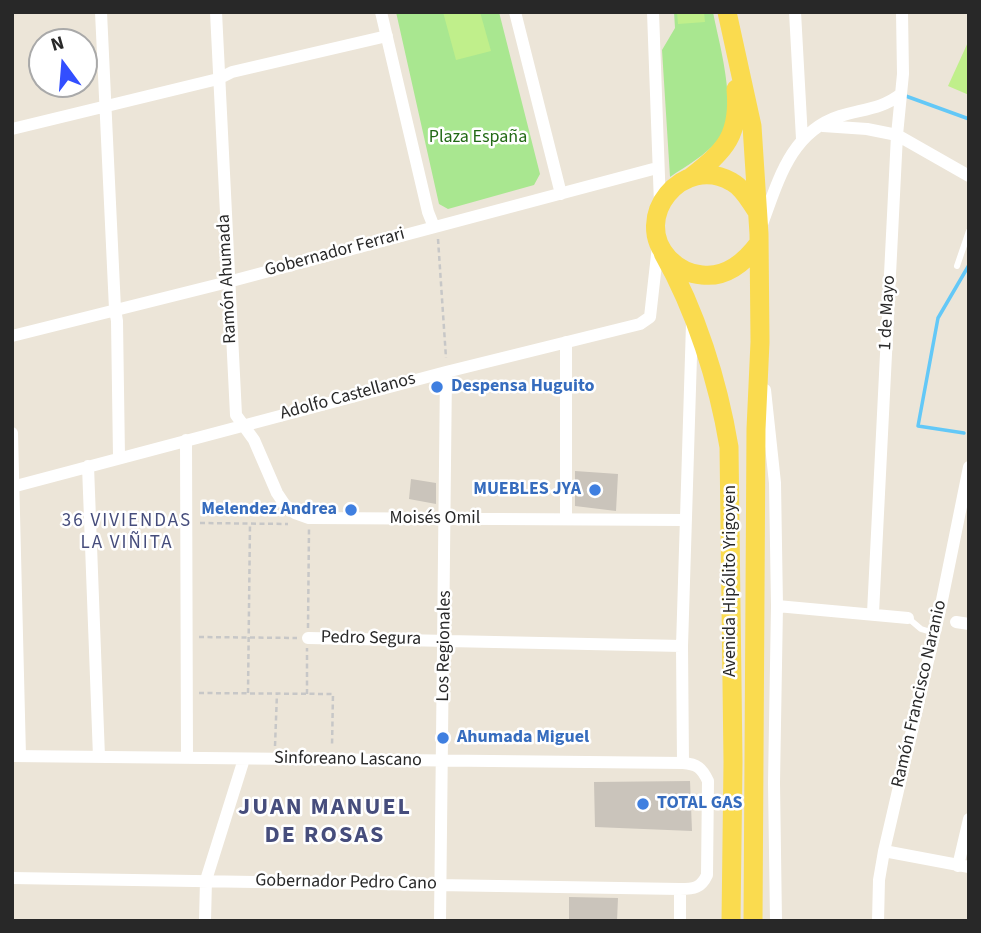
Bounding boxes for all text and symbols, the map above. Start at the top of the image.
north arrow [28,28,98,98]
text: N [48,30,67,59]
park label: Plaza España [429,127,527,149]
street label: Ramón Ahumada [214,214,242,344]
street label: Gobernador Ferrari [263,224,407,282]
street label: 1 de Mayo [875,275,901,351]
street label: Adolfo Castellanos [278,369,418,425]
place label: Despensa Huguito [451,376,594,398]
marker: Despensa Huguito [429,379,445,395]
place label: MUEBLES JYA [473,479,581,501]
marker: MUEBLES JYA [587,482,603,498]
street label: Avenida Hipólito Yrigoyen [720,485,742,677]
place label: Melendez Andrea [201,499,337,521]
marker: Melendez Andrea [343,502,359,518]
street label: Moisés Omil [390,508,480,530]
district label: 36 VIVIENDAS LA VIÑITA [63,511,191,555]
street label: Los Regionales [433,590,457,702]
street label: Ramón Francisco Naranio [888,598,952,790]
street label: Pedro Segura [321,627,421,651]
place label: Ahumada Miguel [457,727,589,749]
marker: Ahumada Miguel [435,730,451,746]
street label: Sinforeano Lascano [274,748,422,772]
place label: TOTAL GAS [657,793,742,815]
district label: JUAN MANUEL DE ROSAS [239,795,411,851]
marker: TOTAL GAS [635,796,651,812]
street label: Gobernador Pedro Cano [255,871,437,895]

